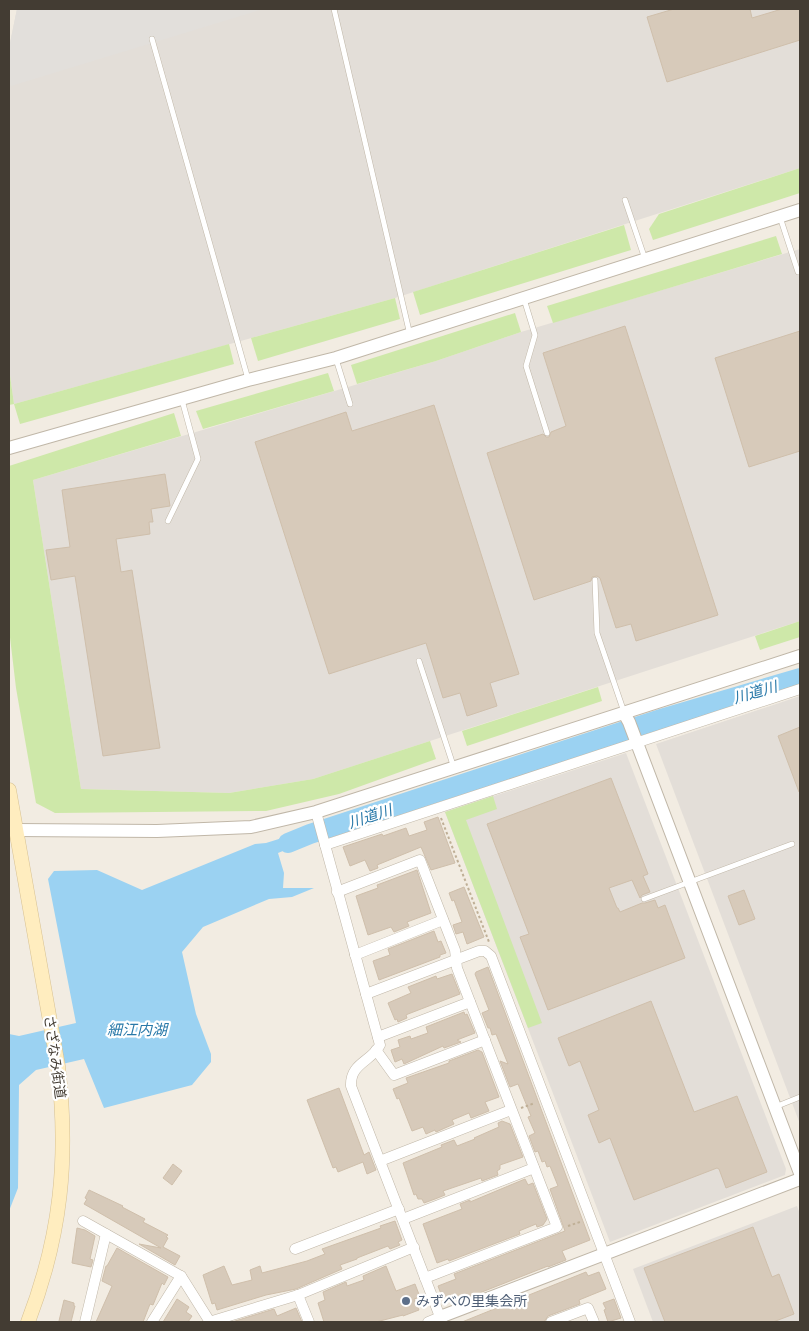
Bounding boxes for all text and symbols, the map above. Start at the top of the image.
water label: 川道川 [731,676,781,707]
water label: 川道川 [346,799,396,832]
street label: さざなみ街道 [40,1014,70,1100]
water label: 細江内湖 [107,1020,169,1039]
place label: みずべの里集会所 [416,1292,527,1310]
marker: みずべの里集会所 [400,1295,412,1307]

